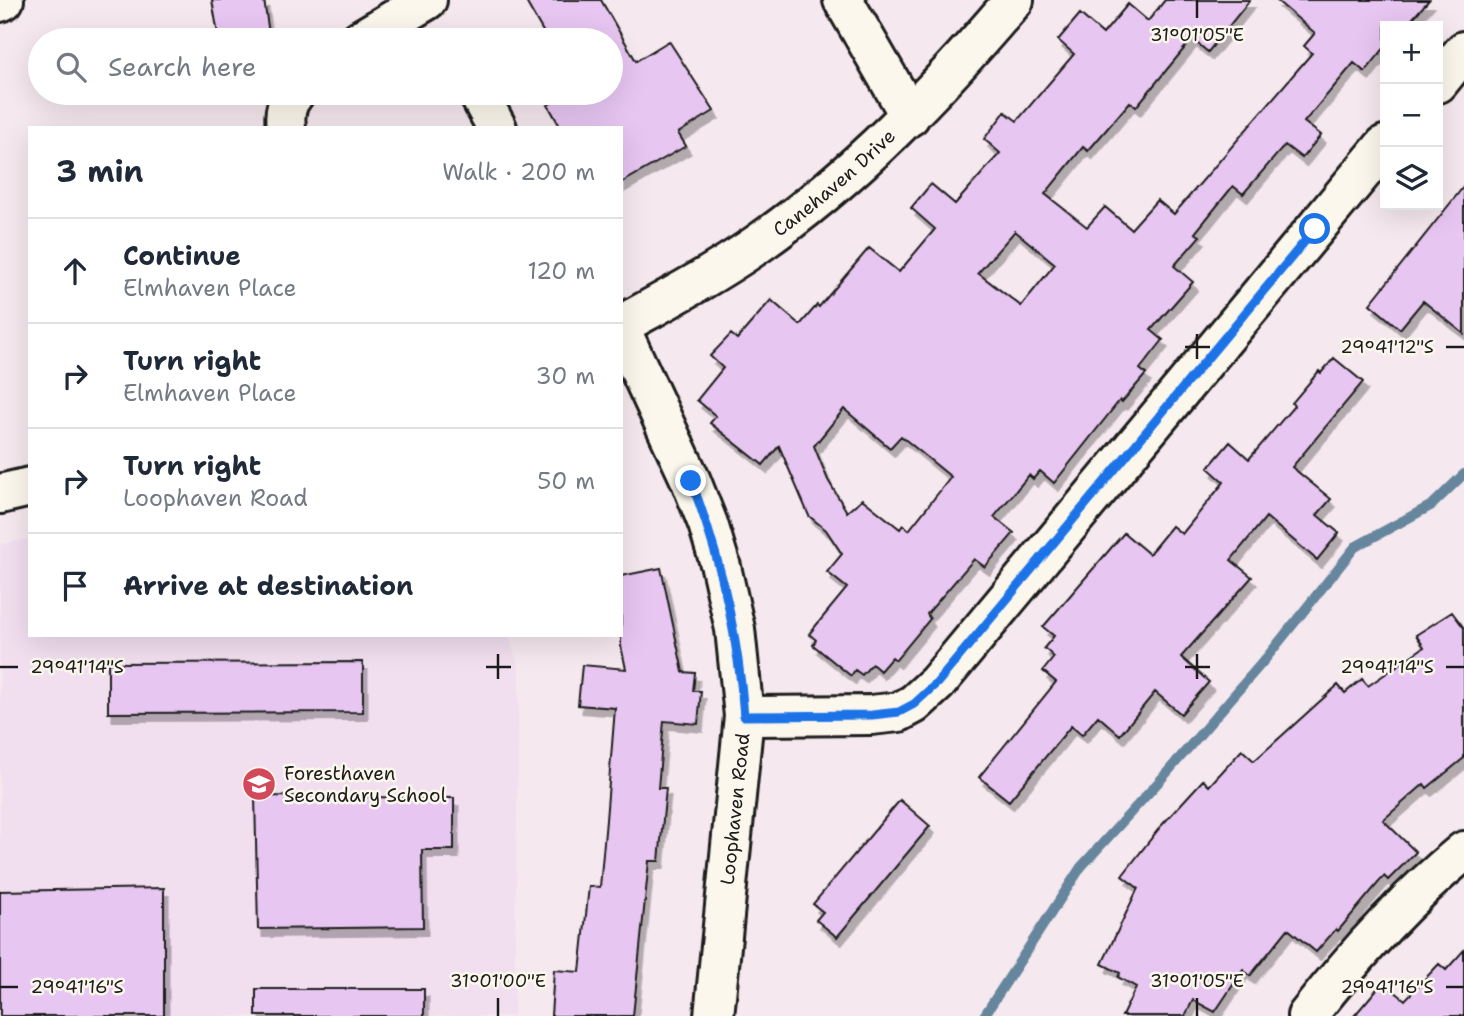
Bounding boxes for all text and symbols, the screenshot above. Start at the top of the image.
map controls [1380,21,1443,210]
button: + [1380,21,1443,84]
text: 31°01'05"E [1150,23,1244,47]
search box [28,28,623,105]
icon: search [52,48,90,86]
text: Search here [108,49,257,84]
button: − [1380,84,1443,147]
street label: Canehaven Drive [768,123,900,242]
button: layers [1380,147,1443,210]
text: 3 min [56,151,143,192]
text: Walk · 200 m [442,157,595,187]
route start [1299,213,1330,244]
text: Continue [123,238,241,273]
icon: ahead [56,252,94,290]
text: 120 m [527,256,595,286]
text: Elmhaven Place [123,273,297,303]
text: 29°41'12"S [1340,335,1434,359]
text: Turn right [123,343,261,378]
icon: right [56,357,94,395]
text: 30 m [536,361,595,391]
text: Elmhaven Place [123,378,297,408]
text: Turn right [123,448,261,483]
icon: right [56,462,94,500]
route end [675,465,706,496]
text: 50 m [537,466,595,496]
text: Loophaven Road [123,483,308,513]
icon: arrive [56,567,94,605]
text: Arrive at destination [123,568,413,603]
text: 29°41'14"S [30,655,124,679]
text: 29°41'14"S [1340,655,1434,679]
street label: Loophaven Road [715,732,755,886]
place label: Foresthaven Secondary School [284,761,447,808]
school or university icon: Foresthaven Secondary School [240,765,278,803]
text: 31°01'00"E [450,969,546,993]
text: 31°01'05"E [1150,969,1244,993]
text: 29°41'16"S [31,975,123,999]
text: 29°41'16"S [1341,975,1433,999]

